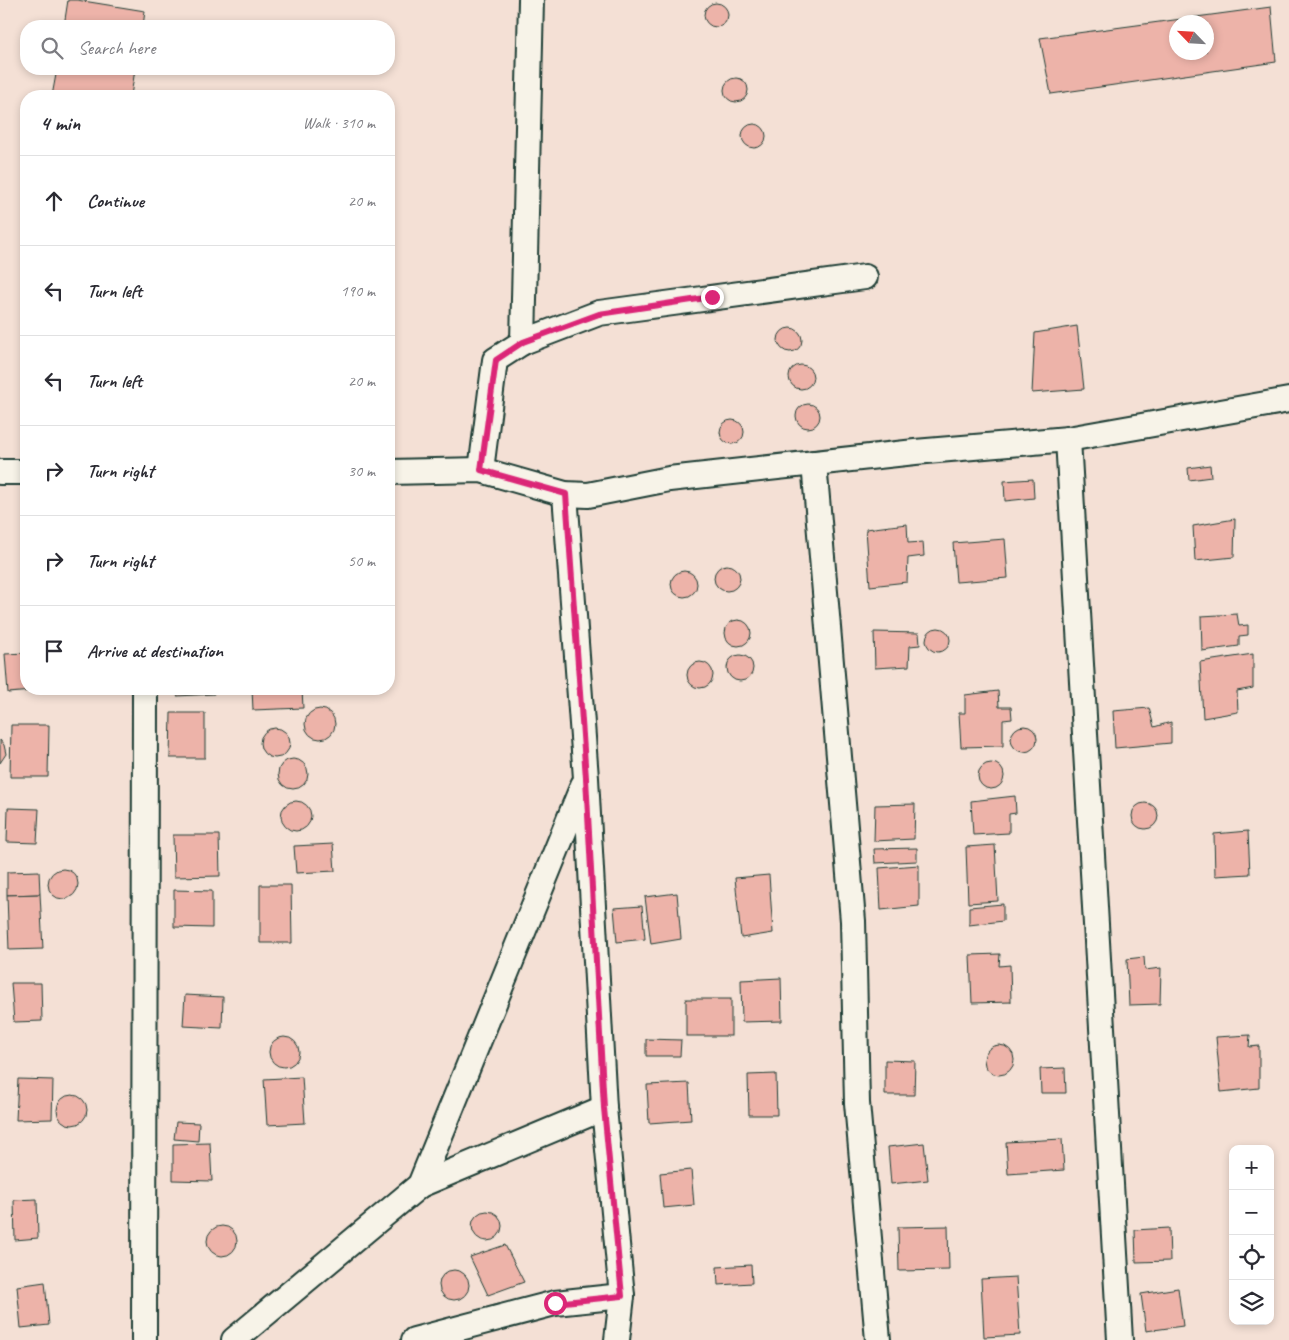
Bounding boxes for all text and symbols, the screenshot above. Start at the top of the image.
north arrow [1169,15,1214,60]
search box [20,20,395,75]
icon: search [38,34,66,62]
text: Search here [78,36,155,60]
text: 4 min [40,110,80,136]
text: Walk · 310 m [303,113,375,133]
icon: ahead [40,187,68,215]
text: Continue [87,189,144,213]
text: 20 m [348,191,375,211]
icon: left [40,277,68,305]
text: Turn left [87,279,142,303]
text: 190 m [341,281,375,301]
route end [701,286,724,309]
icon: left [40,367,68,395]
text: Turn left [87,369,142,393]
text: 20 m [348,371,375,391]
icon: right [40,457,68,485]
text: Turn right [87,459,154,483]
text: 30 m [348,461,375,481]
icon: right [40,547,68,575]
text: Turn right [87,549,154,573]
text: 50 m [348,551,375,571]
icon: arrive [40,637,68,665]
text: Arrive at destination [87,639,223,663]
map controls [1229,1145,1274,1325]
button: + [1229,1145,1274,1190]
button: − [1229,1190,1274,1235]
button: locate [1229,1235,1274,1280]
button: layers [1229,1280,1274,1325]
route start [544,1292,567,1315]

